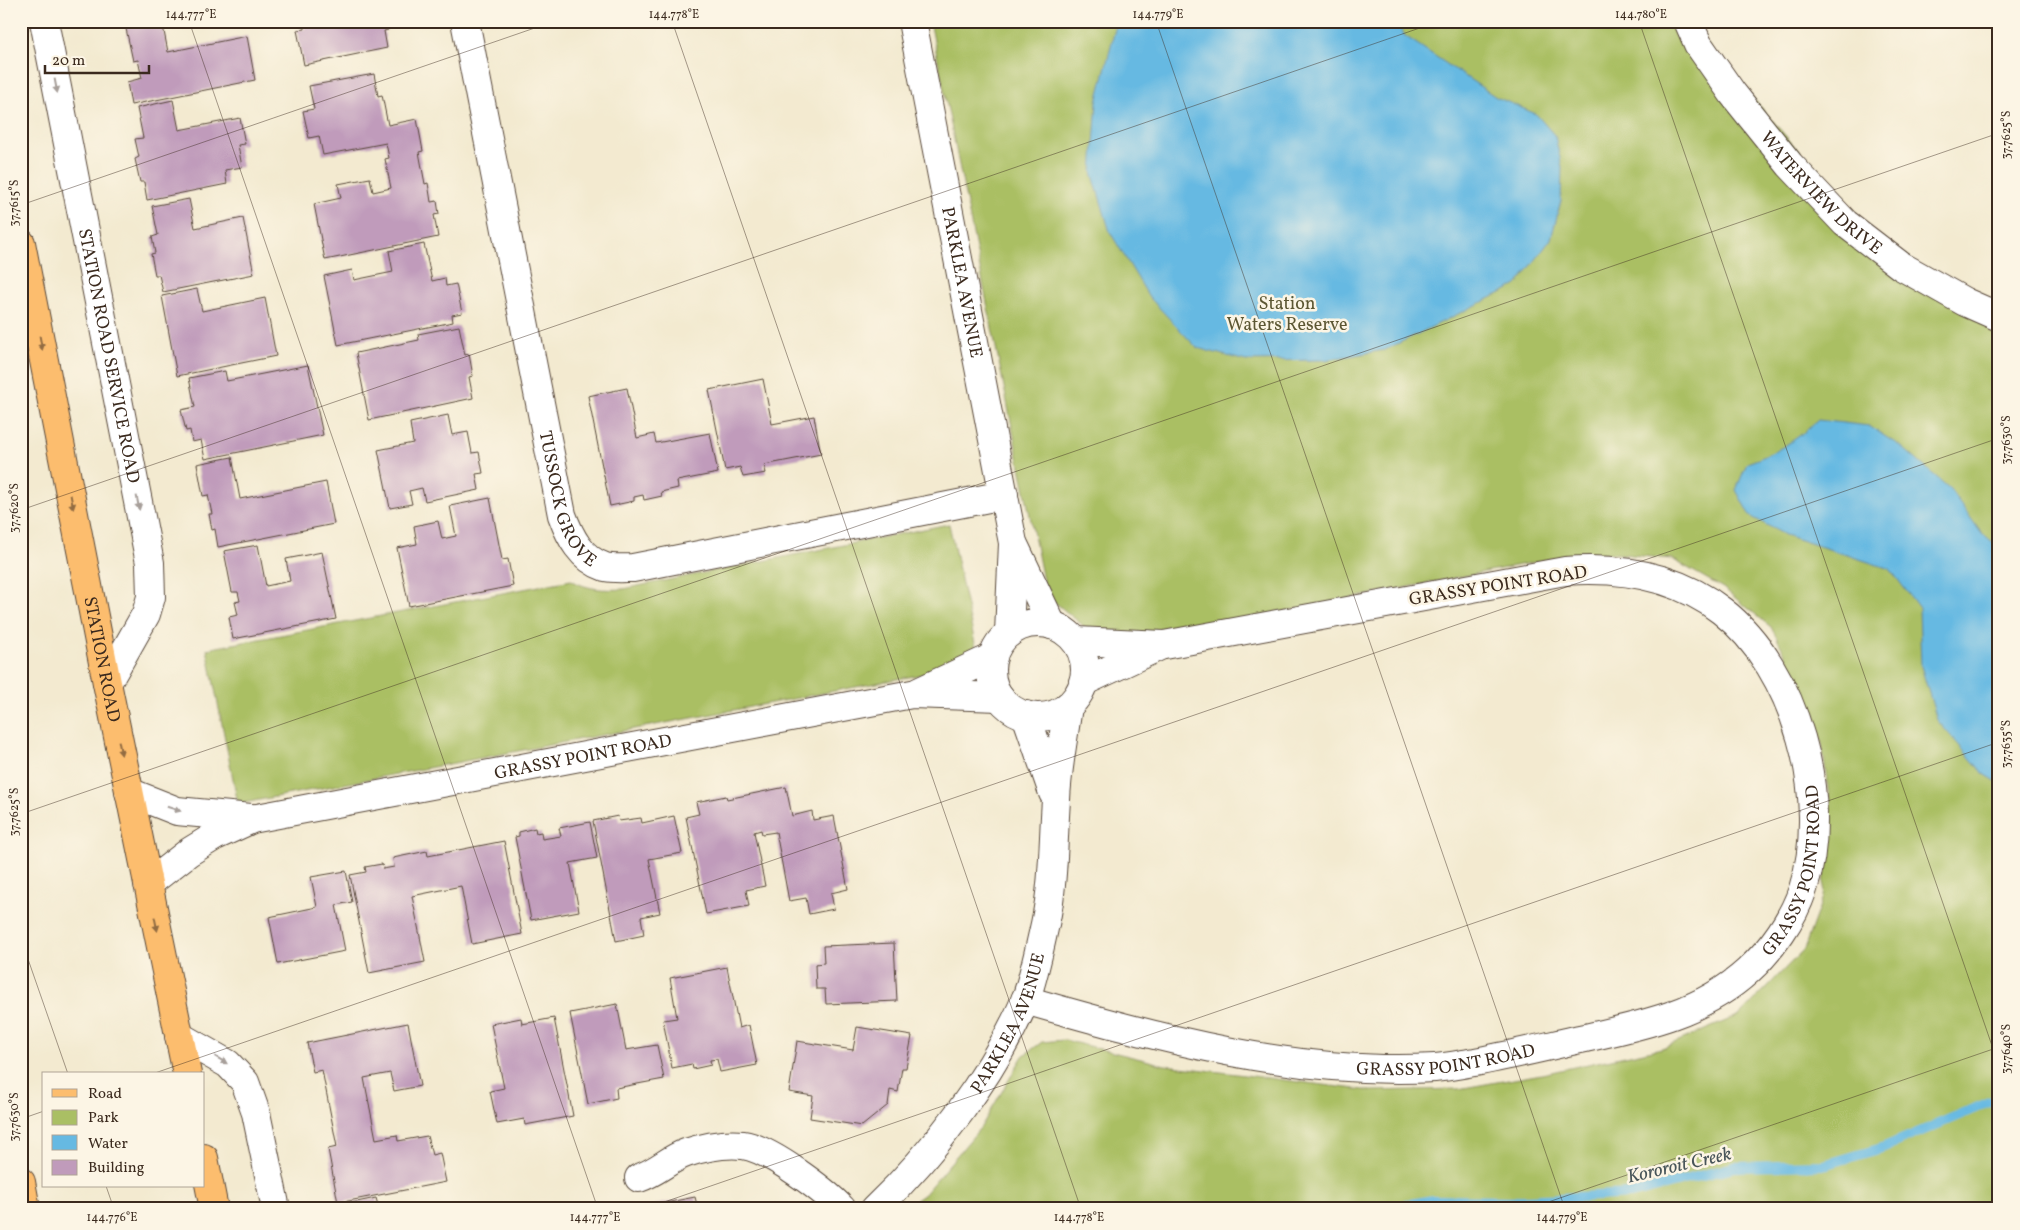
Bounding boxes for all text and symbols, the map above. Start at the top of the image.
text: 144.777°E [166,7,216,23]
text: 144.778°E [649,7,699,23]
text: 144.779°E [1133,7,1183,23]
text: 144.780°E [1615,7,1667,23]
scale bar [45,42,149,74]
text: 20 m [52,51,85,72]
one-way arrow [53,79,61,95]
text: 37.7625°S [1999,111,2015,159]
street label: WATERVIEW DRIVE [1754,126,1887,261]
text: 37.7615°S [7,180,23,226]
street label: PARKLEA AVENUE [934,205,988,360]
street label: STATION ROAD SERVICE ROAD [71,227,145,485]
park label: Station Waters Reserve [1226,292,1348,338]
one-way arrow [37,335,45,351]
text: 37.7630°S [1999,415,2015,465]
street label: TUSSOCK GROVE [532,429,601,574]
text: 37.7620°S [7,483,23,533]
one-way arrow [68,495,76,510]
one-way arrow [135,496,143,512]
street label: GRASSY POINT ROAD [1407,560,1589,613]
street label: STATION ROAD [76,594,126,724]
text: 37.7635°S [1999,720,2015,768]
street label: GRASSY POINT ROAD [492,729,674,787]
one-way arrow [116,740,124,755]
street label: GRASSY POINT ROAD [1757,783,1827,962]
text: 37.7625°S [7,788,23,836]
one-way arrow [167,806,182,814]
one-way arrow [153,916,161,932]
street label: PARKLEA AVENUE [965,950,1052,1099]
text: 37.7640°S [1999,1024,2015,1074]
street label: GRASSY POINT ROAD [1356,1039,1538,1083]
one-way arrow [215,1056,228,1065]
legend [42,1072,205,1188]
text: Road [88,1084,122,1105]
text: 37.7630°S [7,1092,23,1142]
text: Park [88,1108,119,1129]
text: Water [88,1134,128,1155]
water label: Kororoit Creek [1625,1141,1734,1191]
text: Building [88,1158,145,1179]
text: 144.776°E [87,1210,138,1226]
text: 144.777°E [570,1210,620,1226]
text: 144.778°E [1054,1210,1104,1226]
text: 144.779°E [1537,1210,1587,1226]

